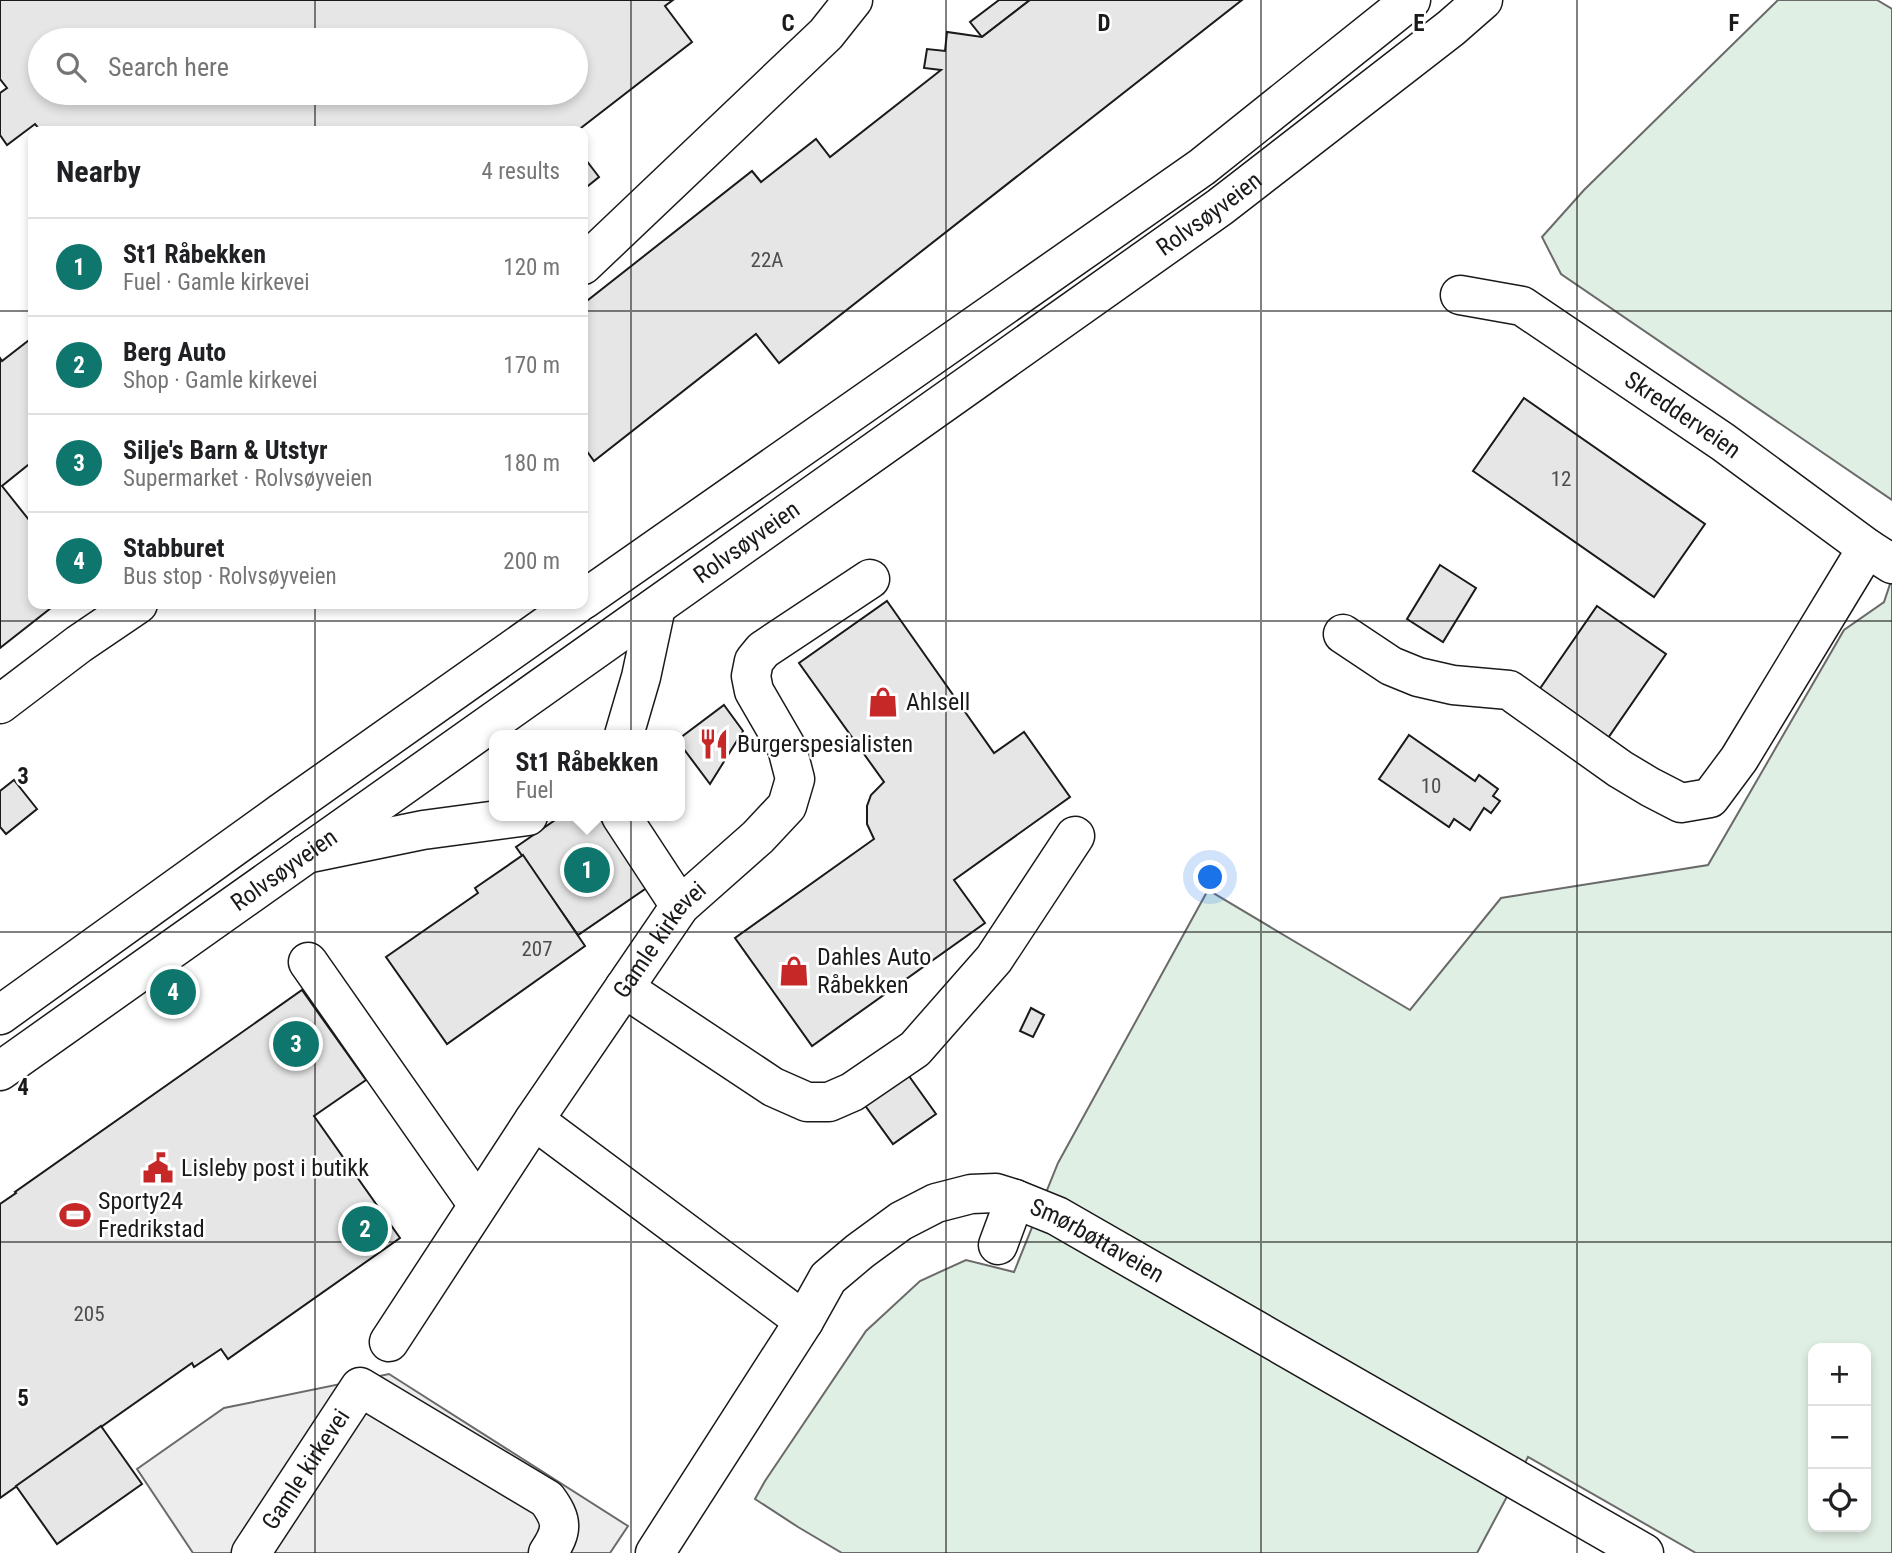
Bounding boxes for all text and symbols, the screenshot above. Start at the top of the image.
text: C [781,10,795,37]
text: D [1098,10,1111,37]
text: E [1413,10,1425,37]
text: F [1729,10,1740,37]
search box [28,28,588,105]
icon: search [52,48,90,86]
text: Search here [108,52,229,82]
text: Nearby [56,154,141,189]
text: 4 results [482,158,560,185]
street label: Rolvsøyveien [1151,166,1267,262]
text: St1 Råbekken [123,239,266,269]
house number: 22A [751,248,783,272]
text: 1 [73,254,85,281]
text: 120 m [503,254,560,281]
text: Fuel · Gamle kirkevei [123,269,310,296]
text: Berg Auto [123,337,226,367]
text: 2 [73,352,85,379]
text: 170 m [503,352,560,379]
street label: Skredderveien [1619,366,1746,464]
text: Shop · Gamle kirkevei [123,367,318,394]
text: Silje's Barn & Utstyr [123,435,328,465]
text: 3 [73,450,85,477]
text: 180 m [503,450,560,477]
text: Supermarket · Rolvsøyveien [123,465,373,492]
house number: 12 [1551,467,1571,491]
street label: Rolvsøyveien [688,495,805,589]
text: Stabburet [123,533,225,563]
text: 4 [73,548,85,575]
text: 200 m [503,548,560,575]
text: Bus stop · Rolvsøyveien [123,563,337,590]
shop icon: Ahlsell [866,685,900,719]
place label: Ahlsell [906,688,970,716]
restaurant icon: Burgerspesialisten [697,727,731,761]
popup [489,730,685,821]
place label: Burgerspesialisten [737,730,913,758]
text: St1 Råbekken [516,747,658,777]
text: 3 [17,763,29,790]
house number: 10 [1421,774,1441,798]
text: Fuel [516,777,554,804]
street label: Rolvsøyveien [226,823,342,917]
pin: 1 [564,844,610,896]
your location [1193,860,1227,894]
street label: Gamle kirkevei [607,876,712,1003]
house number: 207 [521,937,553,961]
place label: Dahles Auto Råbekken [817,943,931,999]
shop icon: Dahles Auto Råbekken [777,954,811,988]
pin: 4 [150,966,196,1018]
pin: 3 [273,1018,319,1070]
text: 4 [17,1074,29,1101]
public building icon: Lisleby post i butikk [141,1151,175,1185]
place label: Lisleby post i butikk [181,1154,369,1182]
place label: Sporty24 Fredrikstad [98,1187,205,1243]
street label: Smørbøttaveien [1026,1193,1169,1288]
sports icon: Sporty24 Fredrikstad [58,1198,92,1232]
pin: 2 [342,1203,388,1255]
house number: 205 [73,1302,105,1326]
map controls [1808,1343,1871,1532]
button: + [1808,1343,1871,1406]
text: 5 [17,1385,29,1412]
street label: Gamle kirkevei [256,1404,356,1535]
button: − [1808,1406,1871,1469]
button: locate [1808,1469,1871,1532]

